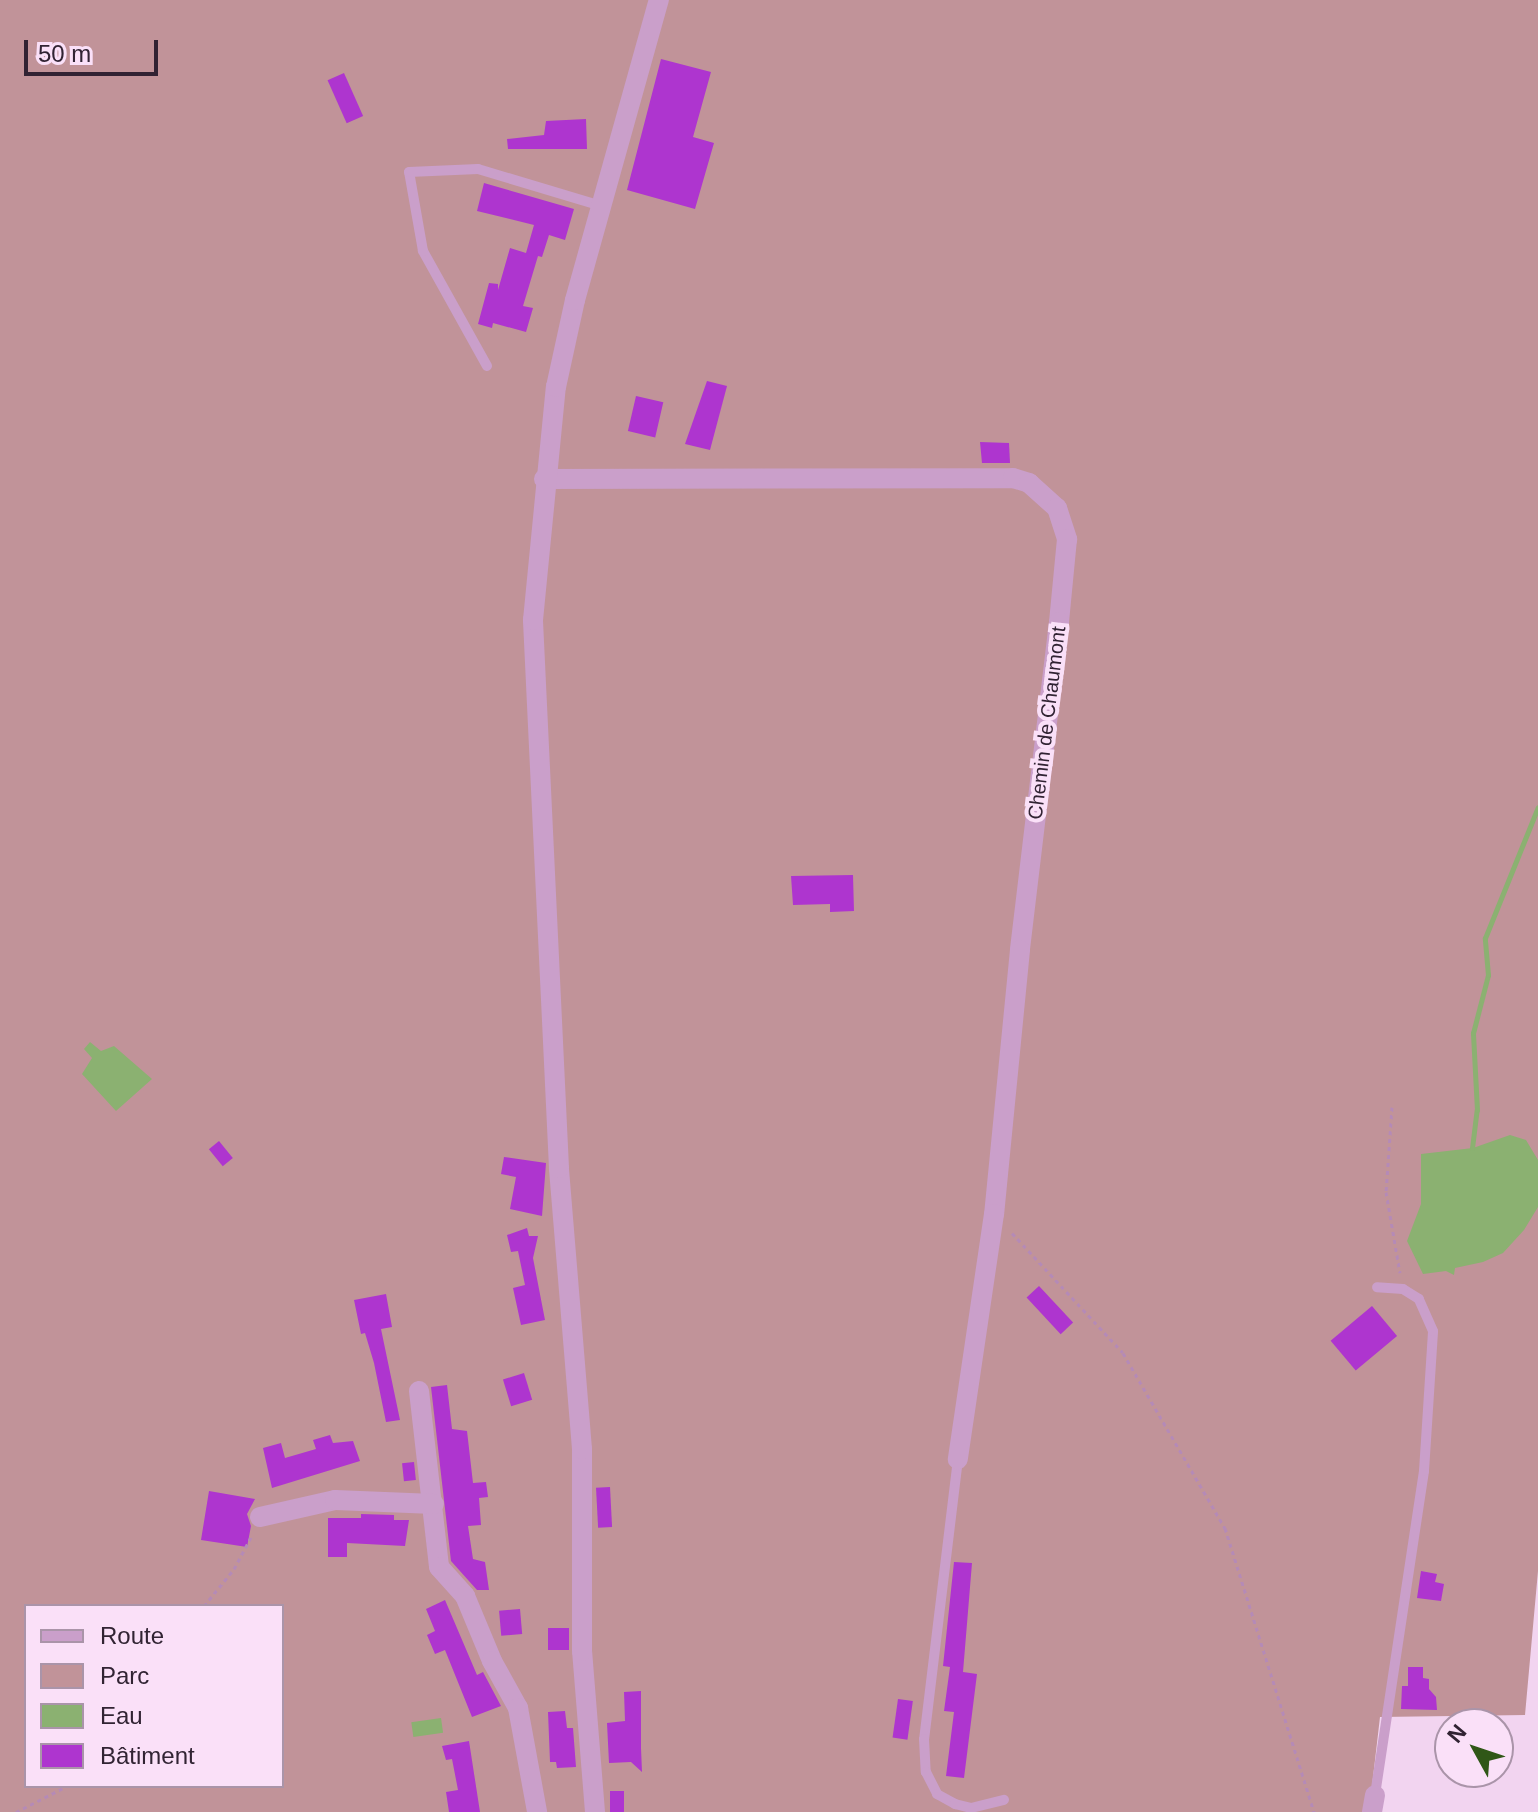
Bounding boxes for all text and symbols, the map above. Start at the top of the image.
scale bar [28,24,162,74]
text: 50 m [38,40,91,67]
street label: Chemin de Chaumont [1023,625,1071,821]
legend [24,1604,284,1788]
text: Route [100,1622,164,1649]
text: Parc [100,1662,149,1689]
text: Eau [100,1702,143,1729]
north arrow [1434,1708,1514,1788]
text: N [1442,1719,1471,1748]
text: Bâtiment [100,1742,195,1769]

